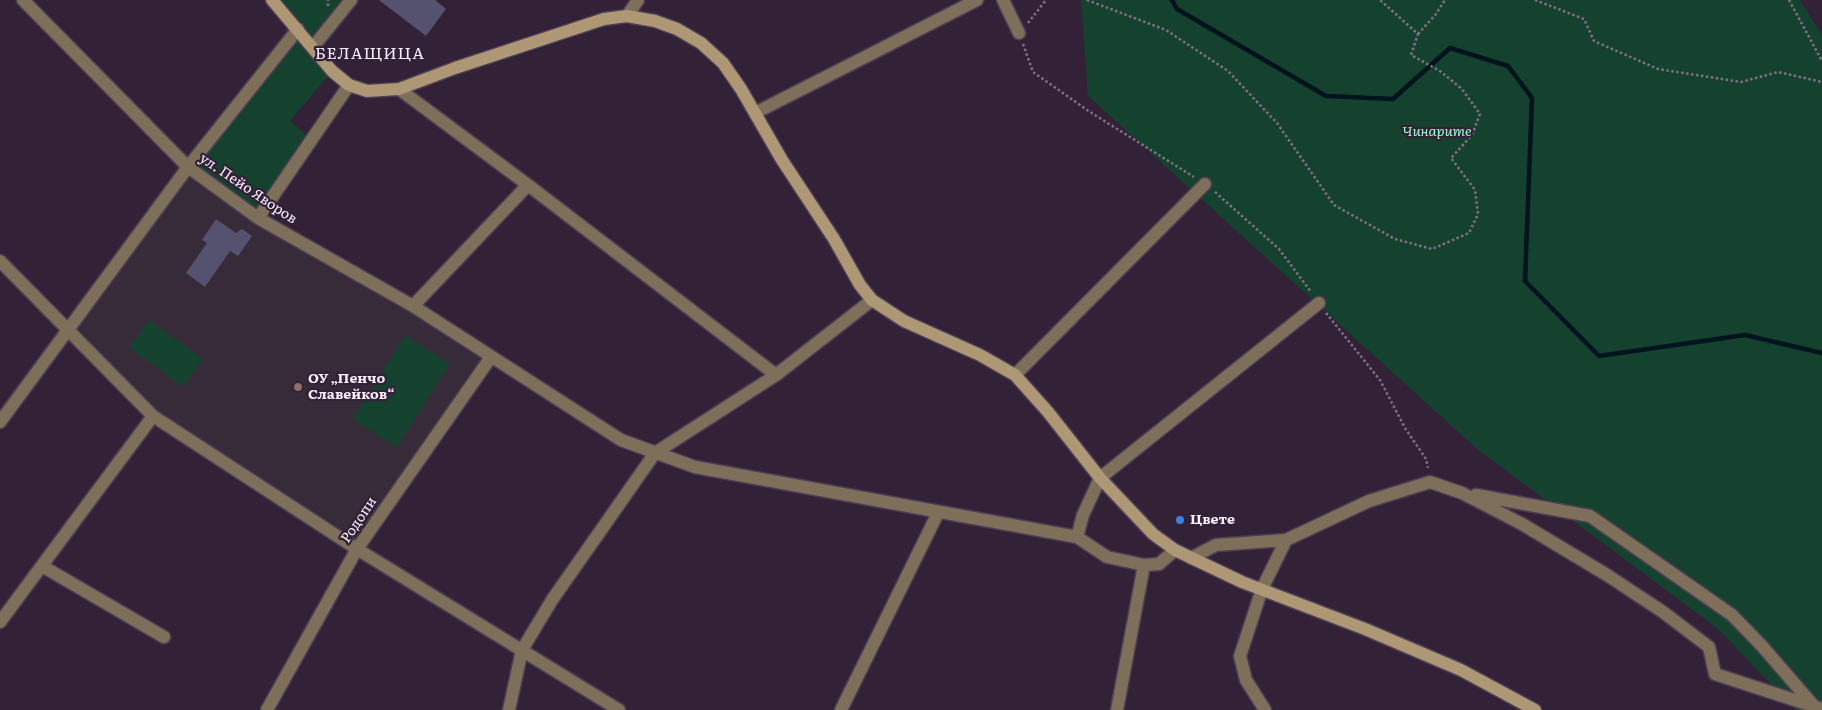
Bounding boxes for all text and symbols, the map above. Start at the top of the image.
district label: БЕЛАЩИЦА [314,44,426,64]
park label: Чинарите [1402,124,1472,140]
street label: ул. Пейо Яворов [196,150,300,228]
place label: ОУ „Пенчо Славейков“ [308,371,395,404]
marker: ОУ „Пенчо Славейков“ [292,381,304,393]
street label: Родопи [338,494,380,546]
place label: Цвете [1190,512,1235,528]
marker: Цвете [1174,514,1186,526]

